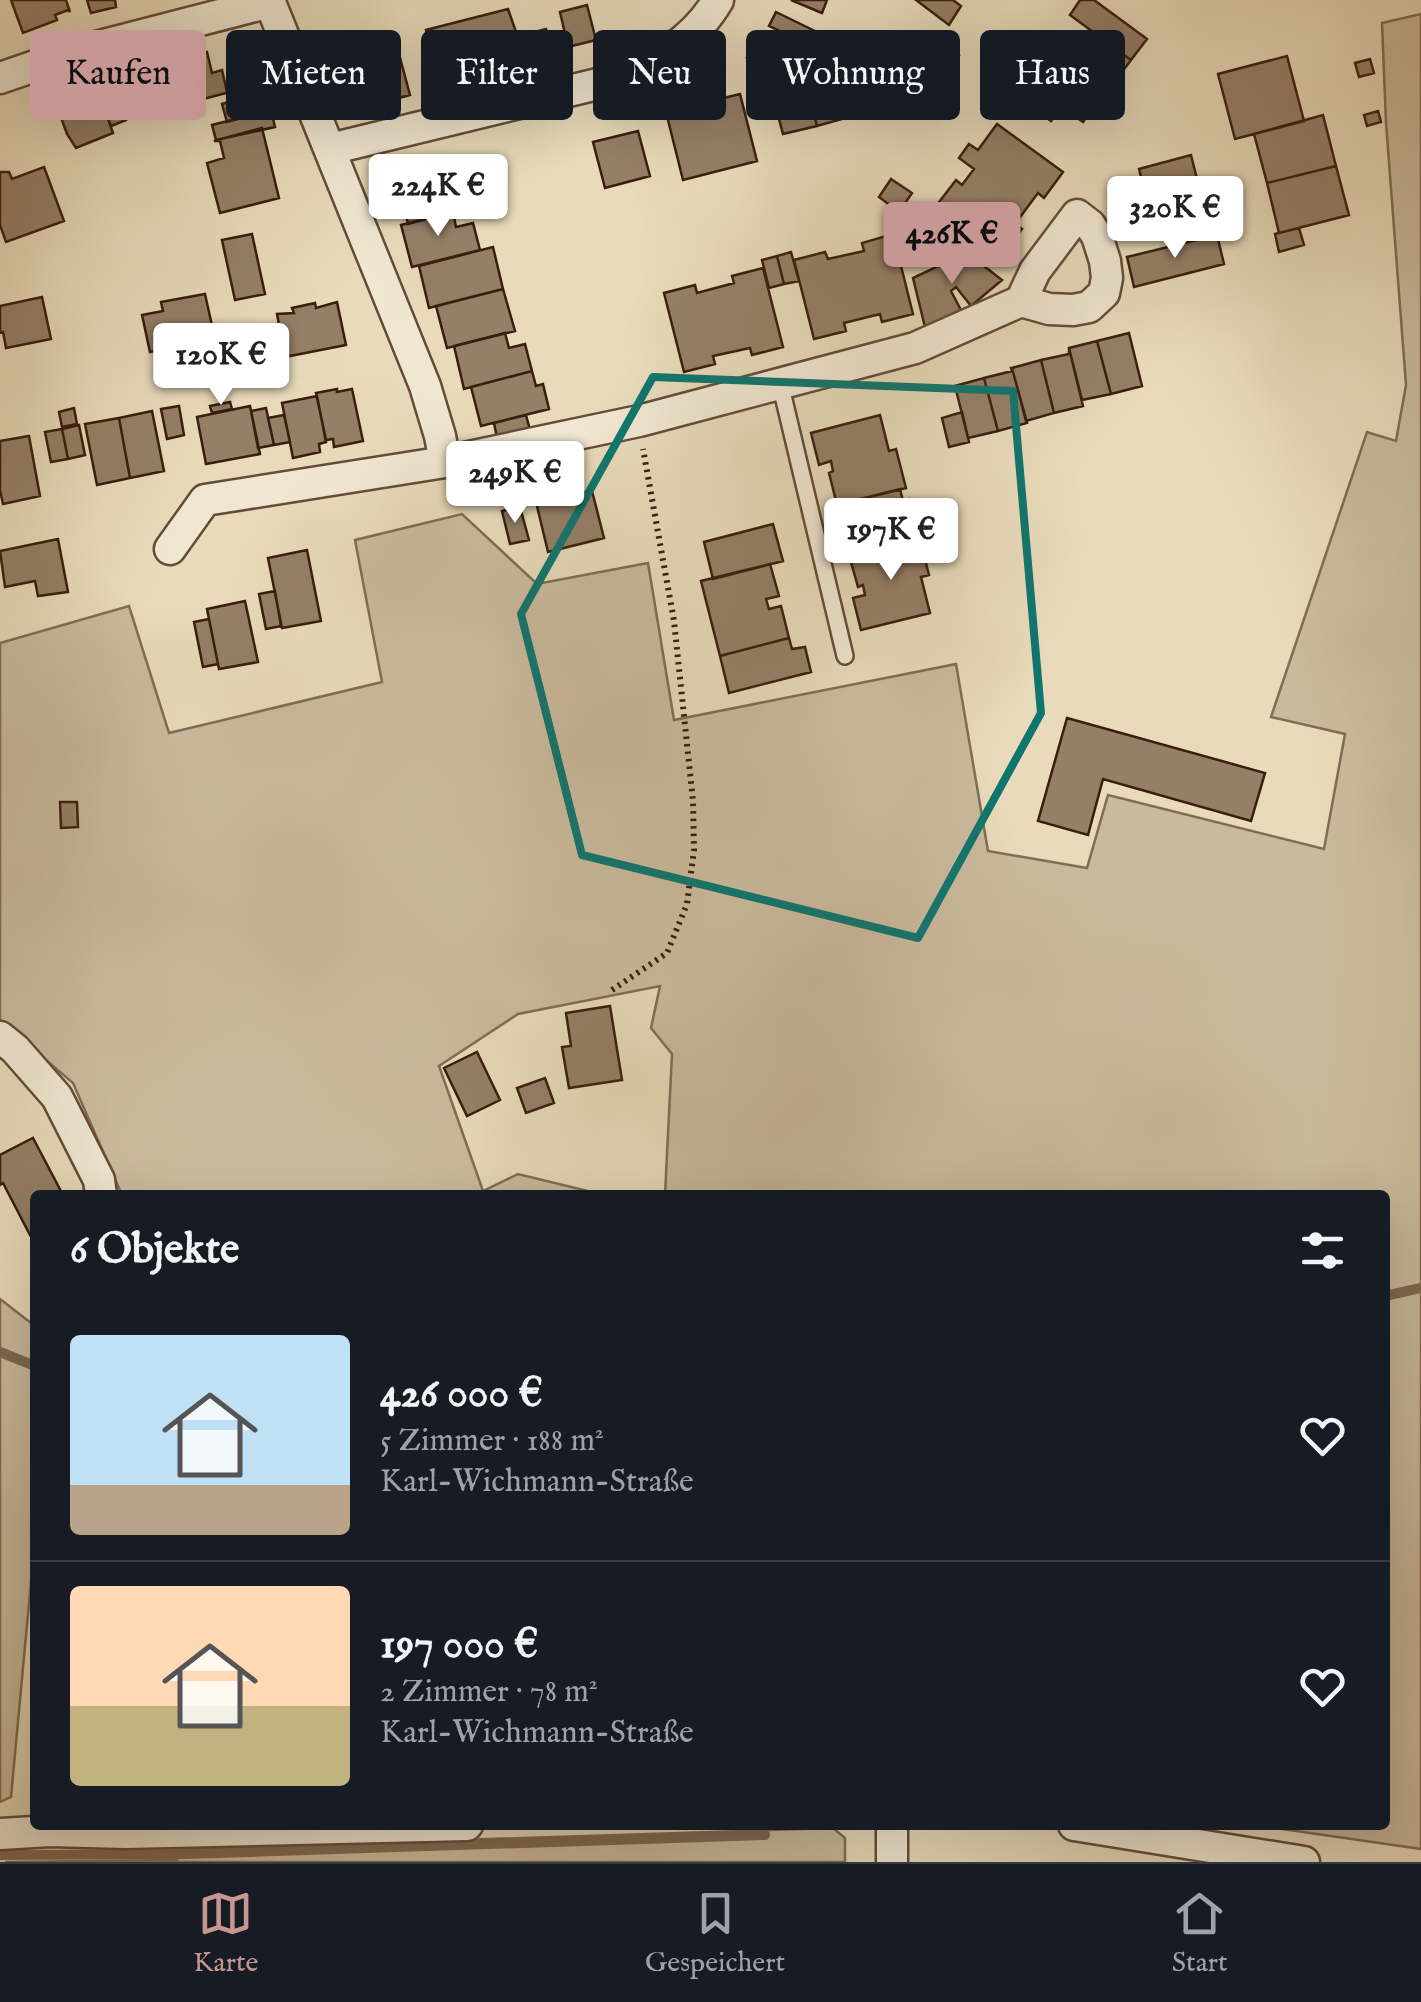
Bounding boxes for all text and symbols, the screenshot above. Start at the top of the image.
chip: Kaufen [30,30,206,120]
chip: Mieten [226,30,401,120]
chip: Filter [421,30,573,120]
chip: Neu [593,30,726,120]
chip: Wohnung [746,30,960,120]
chip: Haus [980,30,1125,120]
pin: 224K € [357,154,519,239]
text: 224K € [391,166,485,207]
pin: 320K € [1094,176,1256,261]
text: 320K € [1129,188,1221,229]
pin: 426K € [871,202,1033,287]
text: 426K € [905,214,999,255]
pin: 120K € [140,323,302,408]
text: 120K € [175,335,267,376]
pin: 249K € [434,441,596,526]
text: 249K € [468,453,562,494]
pin: 197K € [810,498,972,583]
text: 197K € [846,510,936,551]
icon: filters [1295,1223,1350,1278]
text: 6 Objekte [70,1224,239,1277]
text: 426 000 € [380,1368,543,1421]
icon: home [150,1375,270,1495]
icon: heart [1295,1408,1350,1463]
text: 5 Zimmer · 188 m² [380,1421,604,1462]
text: Karl-Wichmann-Straße [380,1462,694,1503]
text: 197 000 € [380,1619,538,1672]
icon: home [150,1626,270,1746]
icon: heart [1295,1659,1350,1714]
text: 2 Zimmer · 78 m² [380,1672,598,1713]
text: Karl-Wichmann-Straße [380,1713,694,1754]
tab: Karte [193,1886,258,1981]
tab: Gespeichert [645,1886,785,1981]
tab: Start [1172,1886,1228,1981]

